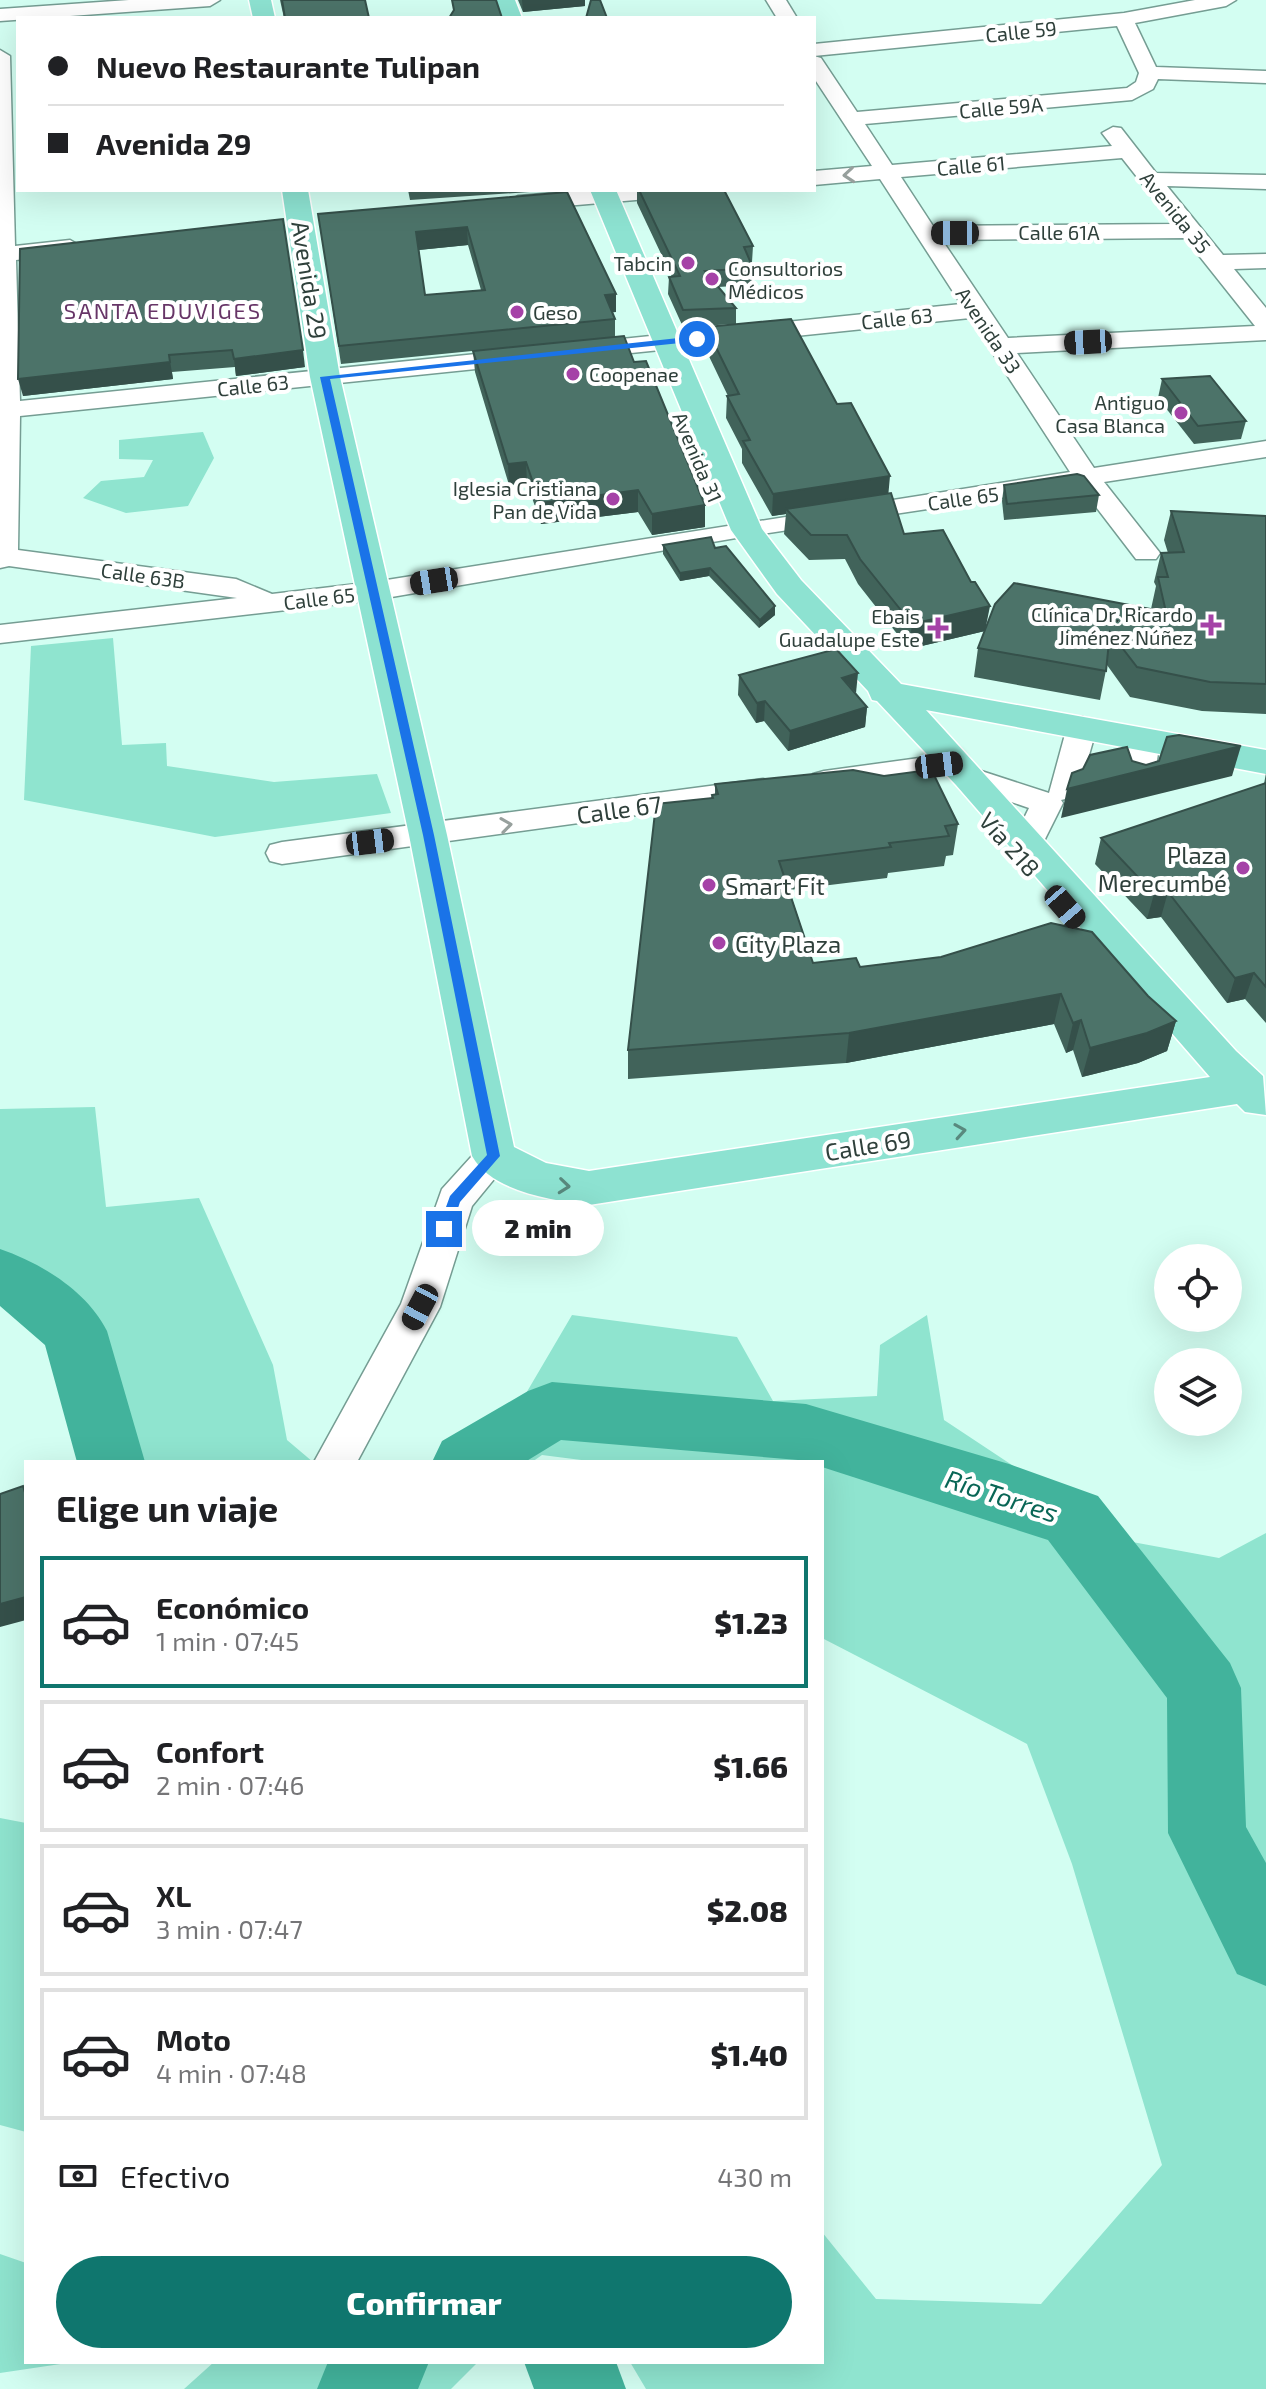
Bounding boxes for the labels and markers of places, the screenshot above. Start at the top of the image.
place label: Tabcin [614,251,672,275]
marker: Tabcin [679,254,697,272]
place label: Consultorios Médicos [728,256,843,303]
marker: Consultorios Médicos [703,270,721,288]
place label: Geso [533,300,578,324]
marker: Geso [508,303,526,321]
place label: Coopenae [589,362,679,386]
marker: Coopenae [564,365,582,383]
place label: Antiguo Casa Blanca [1055,390,1165,437]
marker: Antiguo Casa Blanca [1172,404,1190,422]
place label: Iglesia Cristiana Pan de Vida [453,476,597,523]
marker: Iglesia Cristiana Pan de Vida [604,490,622,508]
place label: Clínica Dr. Ricardo Jiménez Núñez [1031,602,1193,649]
place label: Ebais Guadalupe Este [779,604,920,651]
marker: Clínica Dr. Ricardo Jiménez Núñez [1200,614,1222,636]
marker: Ebais Guadalupe Este [927,617,949,639]
place label: Plaza Merecumbé [1098,840,1227,897]
marker: Plaza Merecumbé [1234,859,1252,877]
place label: Smart Fit [725,871,825,900]
marker: Smart Fit [700,876,718,894]
place label: City Plaza [735,929,841,958]
marker: City Plaza [710,934,728,952]

